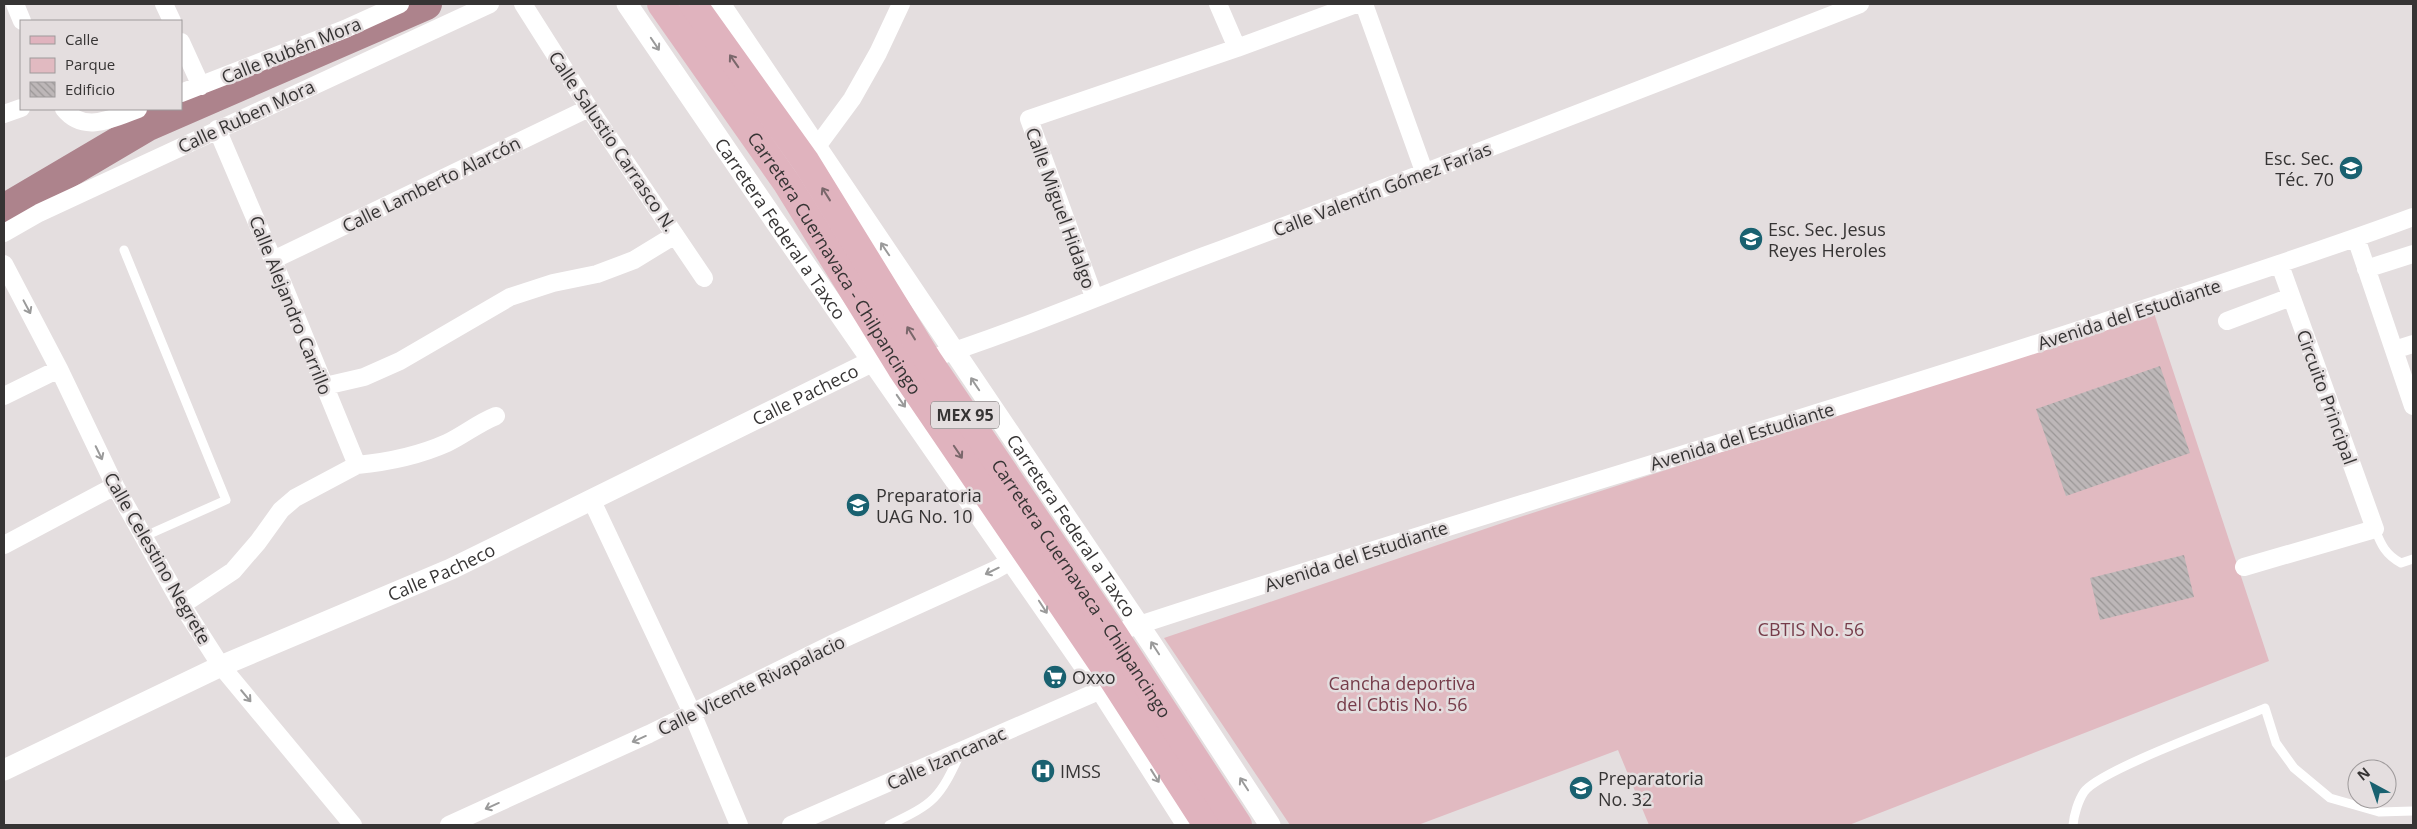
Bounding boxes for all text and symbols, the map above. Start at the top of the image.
street label: Calle Rubén Mora [218,11,364,89]
legend [20,20,182,110]
text: Calle [65,29,99,49]
one-way arrow [650,37,660,51]
street label: Calle Salustio Carrasco N. [544,46,682,236]
text: Parque [65,54,115,74]
one-way arrow [729,54,739,68]
street label: Calle Ruben Mora [174,74,318,158]
text: Edificio [65,79,115,99]
street label: Calle Miguel Hidalgo [1021,124,1101,292]
street label: Carretera Cuernavaca - Chilpancingo [742,127,927,399]
street label: Calle Lamberto Alarcón [338,130,524,238]
street label: Carretera Federal a Taxco [710,133,852,324]
street label: Calle Valentín Gómez Farías [1269,136,1495,242]
place label: Esc. Sec. Téc. 70 [2264,146,2334,191]
school or university icon: Esc. Sec. Téc. 70 [2338,155,2364,181]
one-way arrow [820,188,830,202]
street label: Calle Alejandro Carrillo [244,212,338,398]
place label: Esc. Sec. Jesus Reyes Heroles [1768,217,1886,262]
school or university icon: Esc. Sec. Jesus Reyes Heroles [1738,226,1764,252]
one-way arrow [879,242,889,256]
street label: Avenida del Estudiante [2034,273,2224,355]
one-way arrow [22,300,32,314]
one-way arrow [906,326,916,340]
street label: Circuito Principal [2291,326,2363,468]
street label: Calle Pacheco [748,358,862,431]
one-way arrow [970,377,980,391]
one-way arrow [896,394,906,408]
street label: Avenida del Estudiante [1647,397,1837,475]
road number: MEX 95 [931,402,999,428]
street label: Carretera Federal a Taxco [1002,429,1142,621]
one-way arrow [953,444,963,458]
one-way arrow [95,445,105,460]
street label: Carretera Cuernavaca - Chilpancingo [986,454,1177,722]
street label: Calle Celestino Negrete [99,468,217,648]
place label: Preparatoria UAG No. 10 [876,483,982,528]
school or university icon: Preparatoria UAG No. 10 [845,492,871,518]
street label: Avenida del Estudiante [1261,515,1451,597]
street label: Calle Pacheco [384,537,499,606]
one-way arrow [985,567,1000,577]
one-way arrow [1038,600,1048,614]
park label: CBTIS No. 56 [1758,617,1864,641]
street label: Calle Vicente Rivapalacio [653,629,849,741]
one-way arrow [1149,642,1159,656]
supermarket icon: Oxxo [1042,664,1068,690]
place label: Oxxo [1072,665,1116,689]
park label: Cancha deportiva del Cbtis No. 56 [1329,671,1476,716]
one-way arrow [240,690,251,703]
street label: Calle Izancanac [883,721,1010,795]
one-way arrow [632,734,647,744]
hospital icon: IMSS [1030,758,1056,784]
place label: IMSS [1060,759,1101,783]
north arrow [2347,759,2397,809]
text: N [2353,763,2374,785]
place label: Preparatoria No. 32 [1598,766,1704,811]
one-way arrow [1150,769,1161,783]
school or university icon: Preparatoria No. 32 [1568,775,1594,801]
one-way arrow [1238,778,1248,792]
one-way arrow [485,802,500,811]

